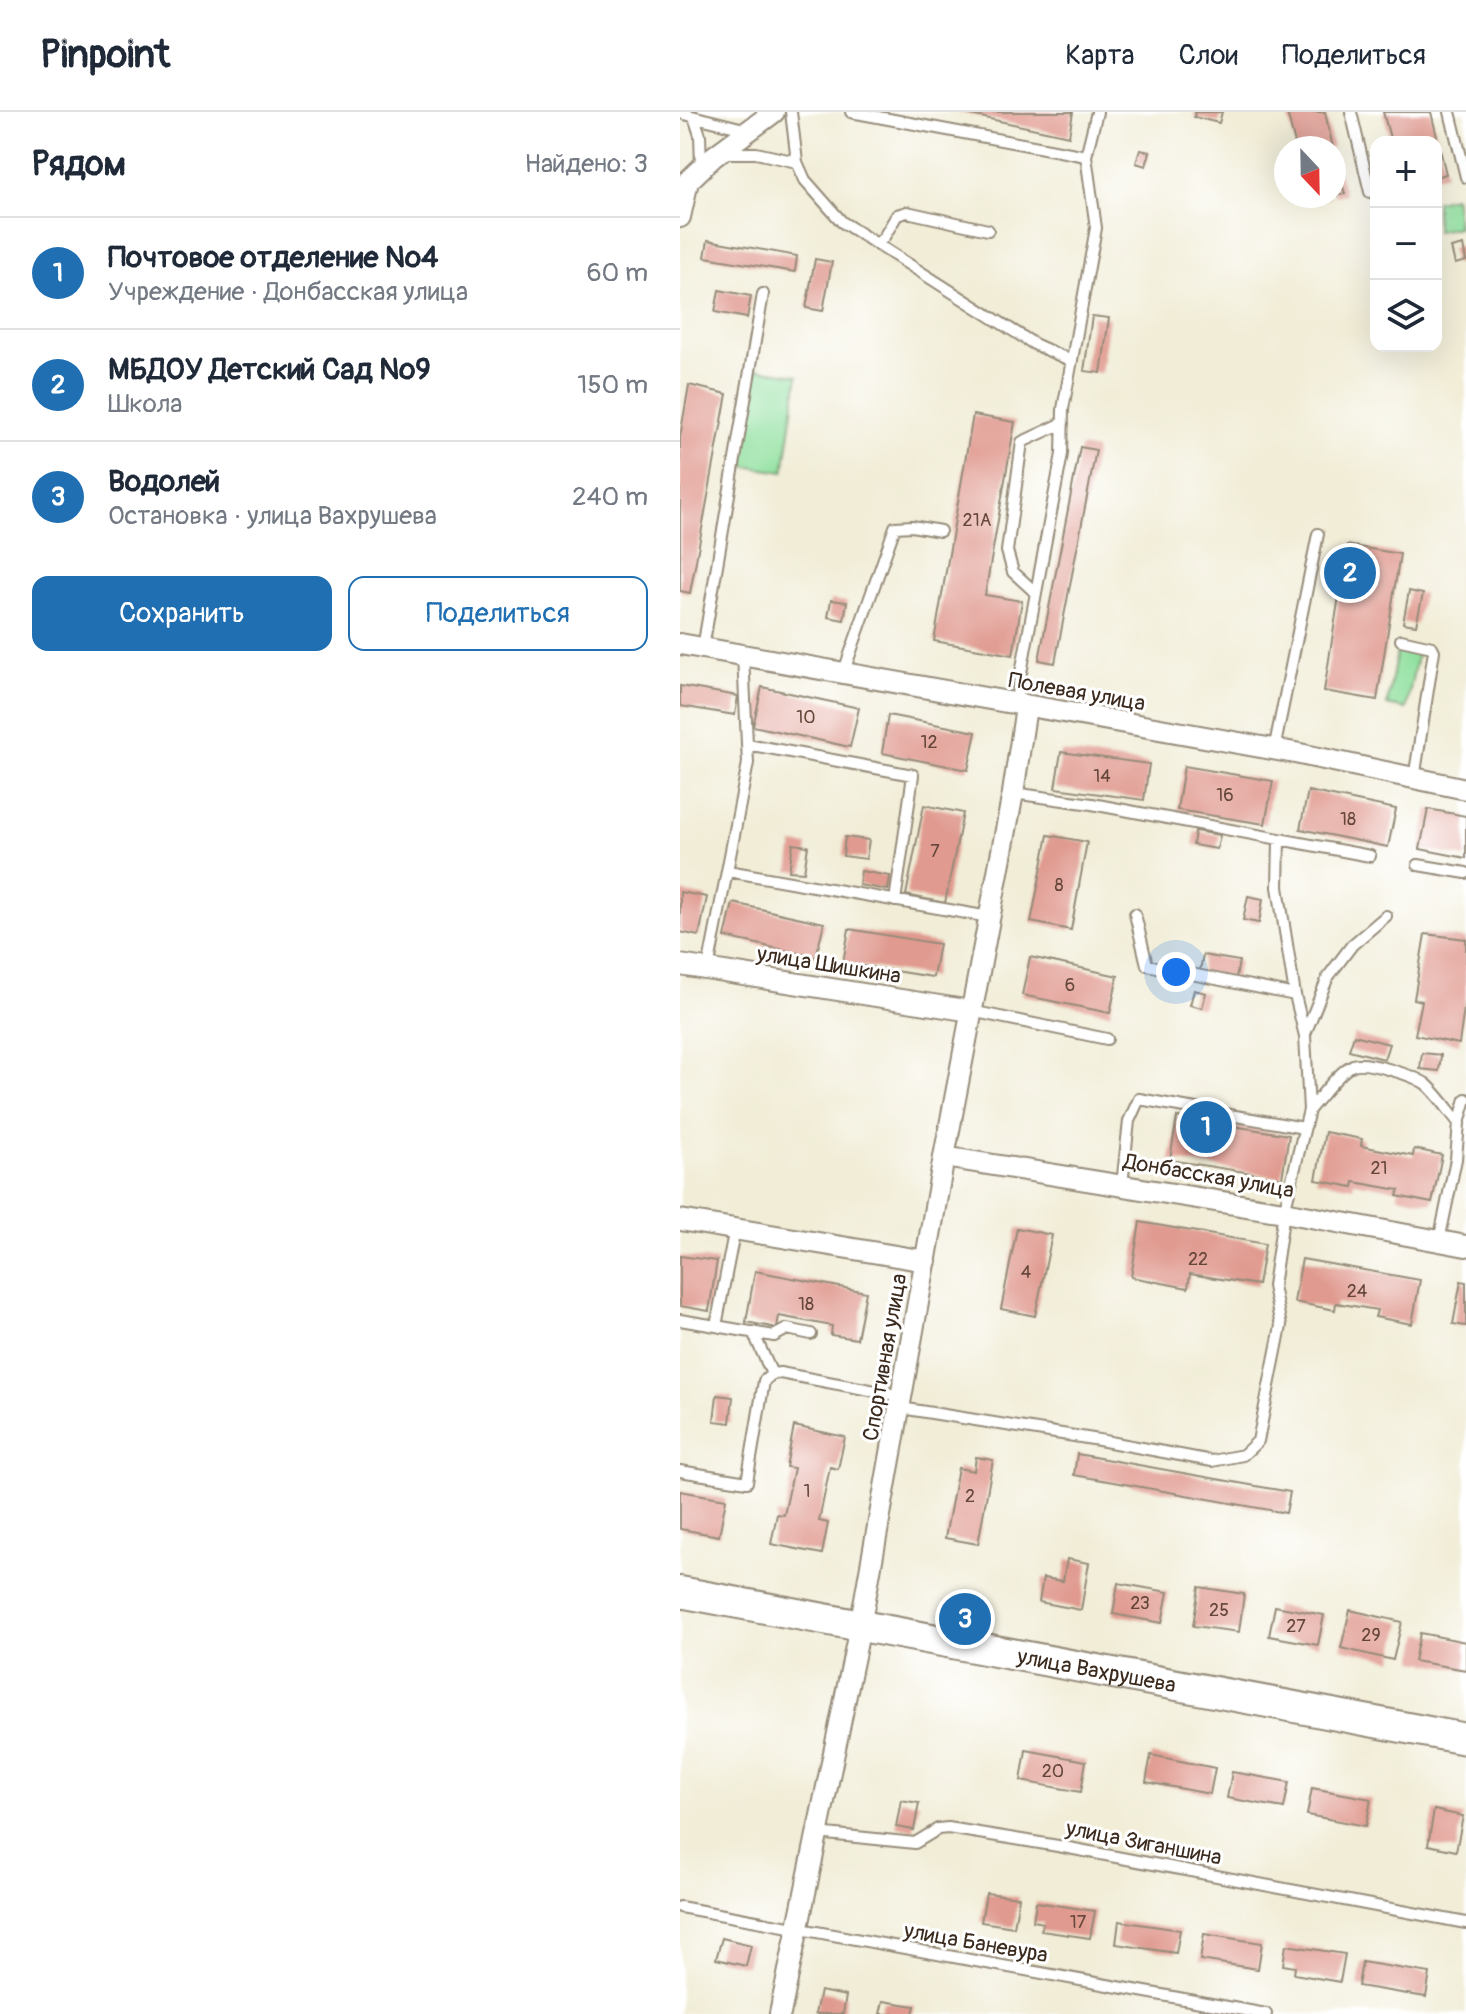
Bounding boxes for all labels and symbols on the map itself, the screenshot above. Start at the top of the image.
north arrow [1274,136,1346,208]
house number: 21А [963,509,992,532]
pin: 2 [1324,543,1376,603]
street label: Полевая улица [1006,666,1147,718]
house number: 10 [796,706,816,729]
house number: 12 [920,731,938,754]
house number: 14 [1093,765,1111,788]
house number: 16 [1216,784,1234,807]
house number: 18 [1340,808,1356,831]
house number: 7 [930,840,940,863]
house number: 8 [1054,874,1064,897]
street label: улица Шишкина [754,940,903,990]
your location [1156,952,1196,992]
house number: 6 [1065,974,1075,997]
pin: 1 [1180,1097,1232,1157]
street label: Донбасская улица [1120,1147,1296,1205]
house number: 21 [1370,1157,1388,1180]
house number: 22 [1188,1248,1208,1271]
house number: 4 [1021,1261,1032,1284]
street label: Спортивная улица [856,1271,914,1443]
house number: 24 [1347,1280,1368,1303]
house number: 18 [798,1293,814,1316]
house number: 1 [803,1480,811,1503]
house number: 2 [965,1485,975,1508]
pin: 3 [939,1589,991,1649]
house number: 23 [1130,1592,1150,1615]
house number: 25 [1209,1599,1229,1622]
house number: 27 [1286,1615,1306,1638]
house number: 29 [1361,1624,1381,1647]
street label: улица Вахрушева [1014,1642,1178,1699]
house number: 20 [1042,1760,1064,1783]
street label: улица Зиганшина [1063,1814,1224,1872]
house number: 17 [1070,1911,1087,1934]
street label: улица Баневура [901,1916,1050,1969]

